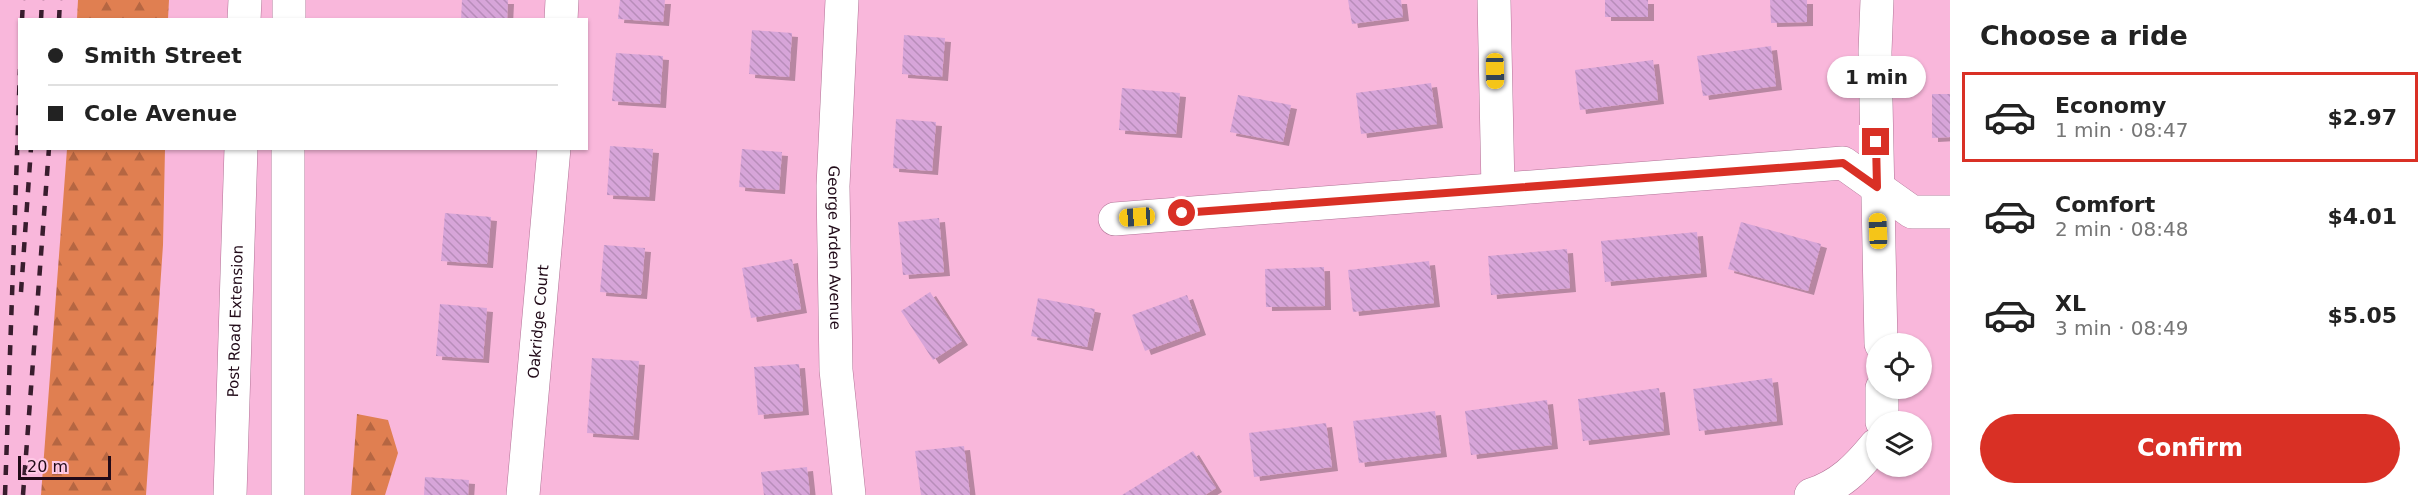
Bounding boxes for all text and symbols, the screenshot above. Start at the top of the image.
text: Choose a ride [1980,20,2188,51]
text: Smith Street [84,43,242,68]
car [1486,53,1504,89]
callout: 1 min [1826,55,1926,97]
text: 1 min [1845,65,1908,89]
icon: car [1983,90,2037,144]
text: Economy [2055,93,2166,118]
text: Cole Avenue [84,101,237,126]
text: $2.97 [2327,105,2397,130]
text: 1 min · 08:47 [2055,118,2189,142]
route end [1862,128,1889,155]
street label: George Arden Avenue [824,165,844,330]
icon: car [1983,189,2037,243]
text: Comfort [2055,192,2155,217]
route start [1168,199,1195,226]
text: $4.01 [2327,204,2397,229]
car [1118,207,1156,227]
car [1868,213,1888,249]
text: 2 min · 08:48 [2055,217,2189,241]
street label: Post Road Extension [224,245,247,398]
street label: Oakridge Court [524,264,553,379]
icon: car [1983,288,2037,342]
text: XL [2055,291,2086,316]
text: $5.05 [2327,303,2397,328]
text: 3 min · 08:49 [2055,316,2189,340]
map controls [1866,333,1932,477]
button: locate [1866,333,1932,399]
button: layers [1866,411,1932,477]
button: Confirm [1980,414,2400,483]
scale bar [18,453,111,480]
text: 20 m [27,457,68,476]

